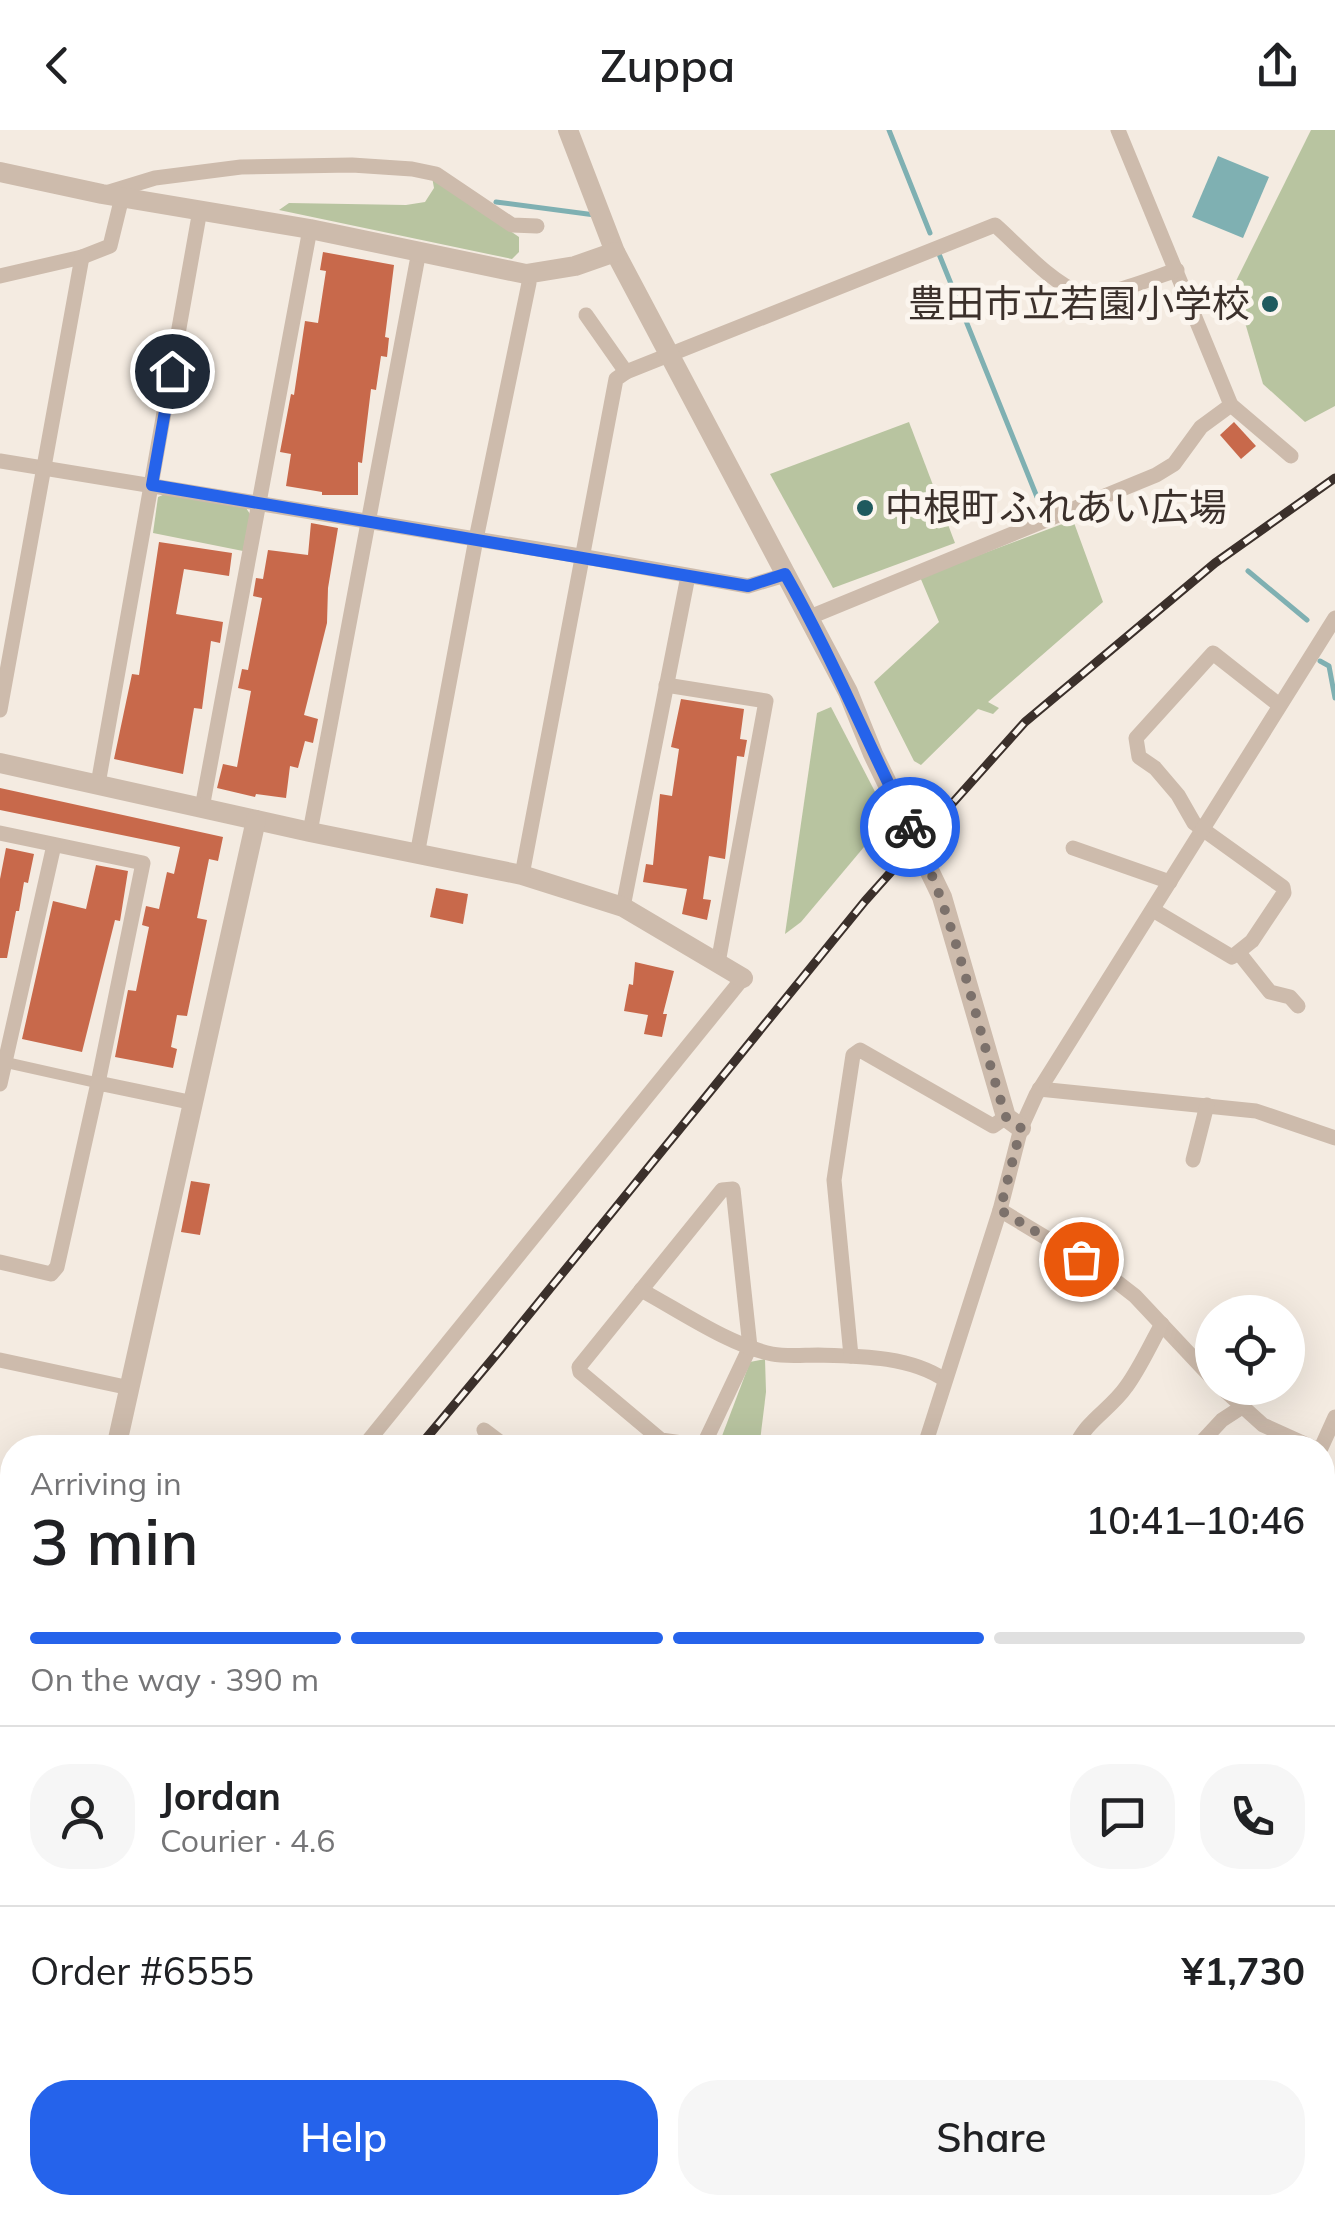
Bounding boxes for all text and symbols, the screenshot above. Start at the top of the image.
text: Zuppa [600,37,735,93]
icon: back [30,38,85,93]
icon: share [1250,38,1305,93]
place label: 豊田市立若園小学校 [908,279,1250,327]
marker: 豊田市立若園小学校 [1259,293,1281,315]
pin [130,329,215,414]
icon: home [145,344,200,399]
place label: 中根町ふれあい広場 [885,483,1227,531]
marker: 中根町ふれあい広場 [854,497,876,519]
courier [860,777,960,877]
icon: bike [883,800,938,855]
pin [1039,1217,1124,1302]
icon: bag [1054,1232,1109,1287]
map controls [1195,1295,1305,1405]
button: locate [1195,1295,1305,1405]
text: Arriving in [30,1463,182,1503]
text: 10:41–10:46 [1085,1496,1305,1544]
text: 3 min [30,1500,199,1581]
text: On the way · 390 m [30,1659,319,1699]
button: person [30,1764,135,1869]
button: chat [1070,1764,1175,1869]
button: phone [1200,1764,1305,1869]
text: Jordan [160,1772,281,1820]
text: Courier · 4.6 [160,1820,336,1860]
text: Order #6555 [30,1947,254,1995]
text: ¥1,730 [1182,1947,1305,1995]
button: Help [30,2080,658,2195]
button: Share [678,2080,1305,2195]

